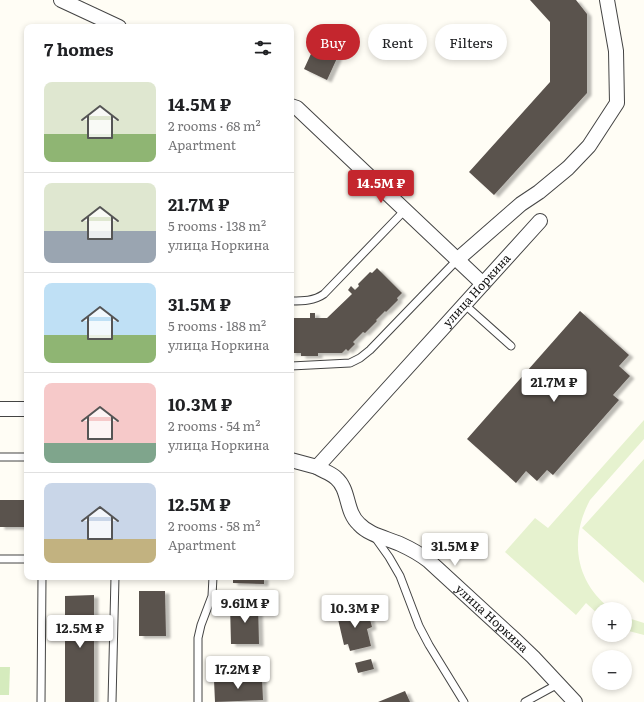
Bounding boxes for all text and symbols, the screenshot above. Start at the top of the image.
chip: Buy [306,24,360,60]
chip: Rent [368,24,427,60]
chip: Filters [435,24,507,60]
text: 7 homes [44,36,114,61]
icon: filters [252,37,274,59]
text: 14.5M ₽ [168,91,231,116]
icon: home [76,98,124,146]
text: 2 rooms · 68 m² [168,116,261,135]
text: Apartment [168,135,236,154]
pin: 14.5M ₽ [344,170,418,204]
text: 14.5M ₽ [357,173,405,192]
text: 21.7M ₽ [168,191,229,216]
icon: home [76,199,124,247]
text: 5 rooms · 138 m² [168,216,266,235]
text: улица Норкина [168,235,269,254]
street label: улица Норкина [438,249,515,331]
text: 31.5M ₽ [168,291,231,316]
icon: home [76,299,124,347]
text: 5 rooms · 188 m² [168,316,266,335]
text: улица Норкина [168,335,269,354]
pin: 21.7M ₽ [517,369,591,403]
text: 21.7M ₽ [531,372,577,391]
text: 10.3M ₽ [168,391,232,416]
icon: home [76,399,124,447]
text: 2 rooms · 54 m² [168,416,260,435]
text: улица Норкина [168,435,269,454]
text: 12.5M ₽ [168,491,231,516]
icon: home [76,499,124,547]
text: 2 rooms · 58 m² [168,516,260,535]
pin: 31.5M ₽ [418,533,492,567]
text: Apartment [168,535,236,554]
text: 31.5M ₽ [431,536,479,555]
street label: улица Норкина [452,580,533,657]
pin: 9.61M ₽ [208,590,282,624]
text: 9.61M ₽ [221,593,269,612]
pin: 10.3M ₽ [318,595,392,629]
text: 10.3M ₽ [330,598,380,617]
map controls [592,602,632,690]
button: + [592,602,632,642]
pin: 12.5M ₽ [43,615,117,649]
text: 12.5M ₽ [56,618,104,637]
button: − [592,650,632,690]
pin: 17.2M ₽ [201,656,275,690]
text: 17.2M ₽ [215,659,261,678]

